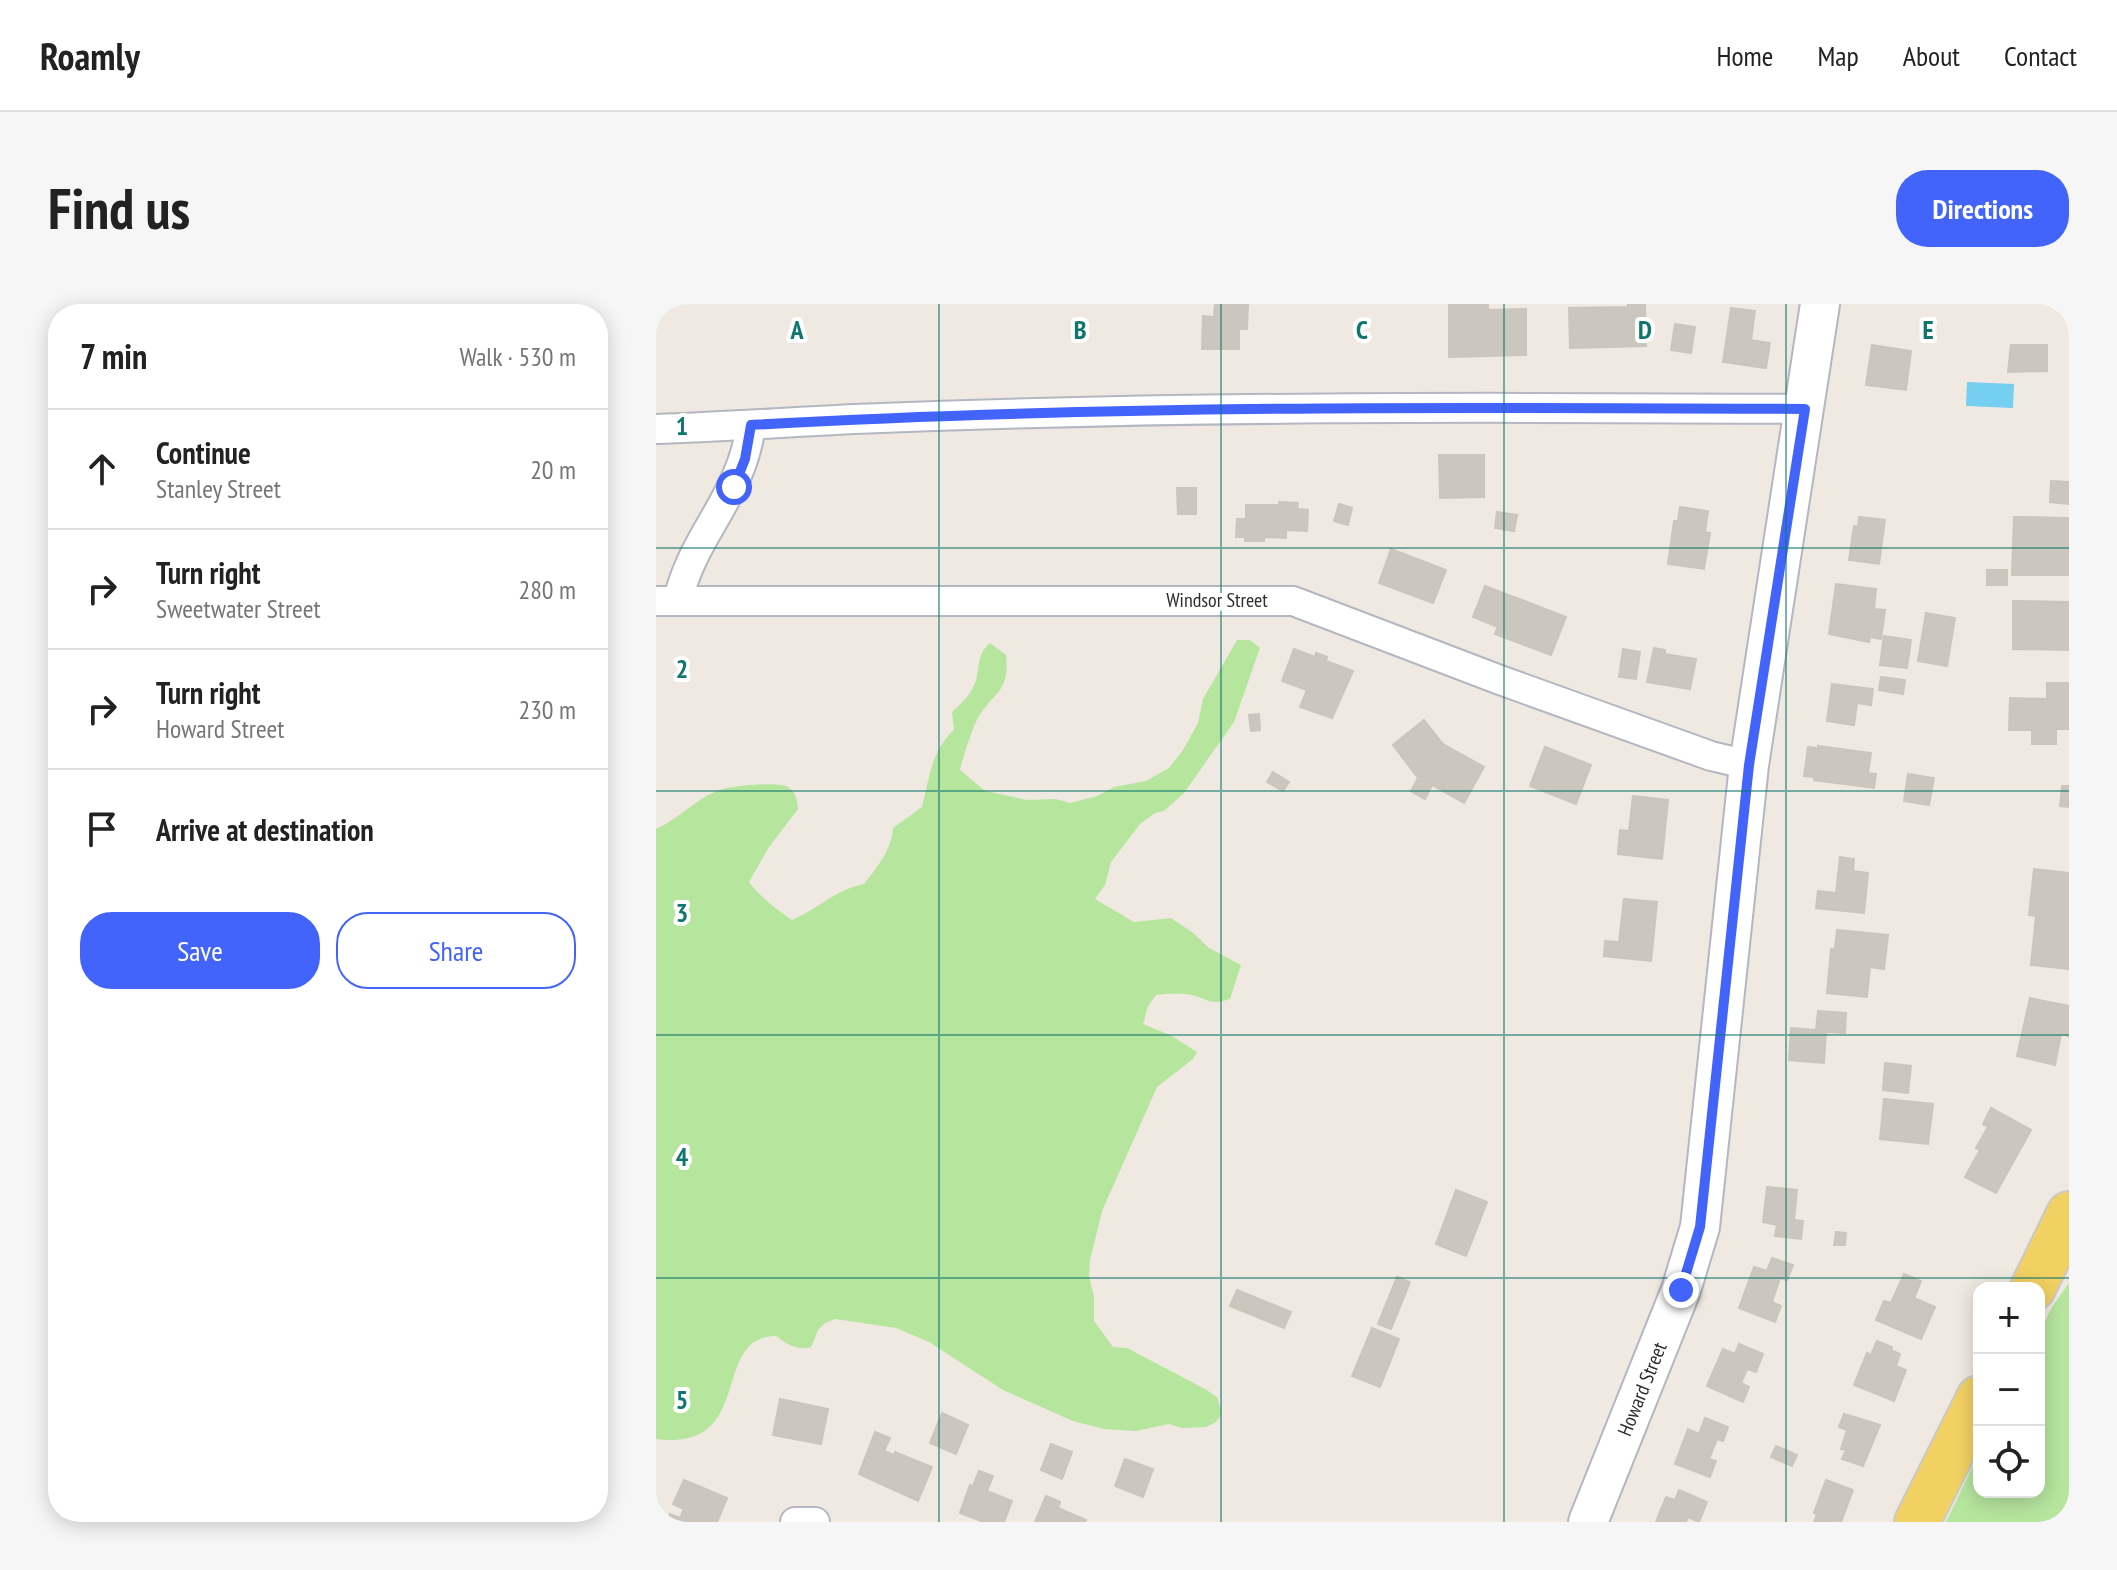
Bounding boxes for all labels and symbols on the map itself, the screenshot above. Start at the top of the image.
text: A [789,313,804,346]
text: B [1074,313,1087,346]
text: C [1356,313,1368,346]
text: D [1638,313,1652,346]
text: E [1922,313,1934,346]
text: 1 [676,409,688,442]
route start [716,469,752,505]
street label: Windsor Street [1166,587,1268,613]
text: 2 [676,652,688,685]
text: 3 [676,896,688,929]
text: 4 [676,1140,689,1173]
route end [1663,1272,1699,1308]
street label: Howard Street [1611,1338,1673,1440]
text: 5 [676,1383,688,1416]

